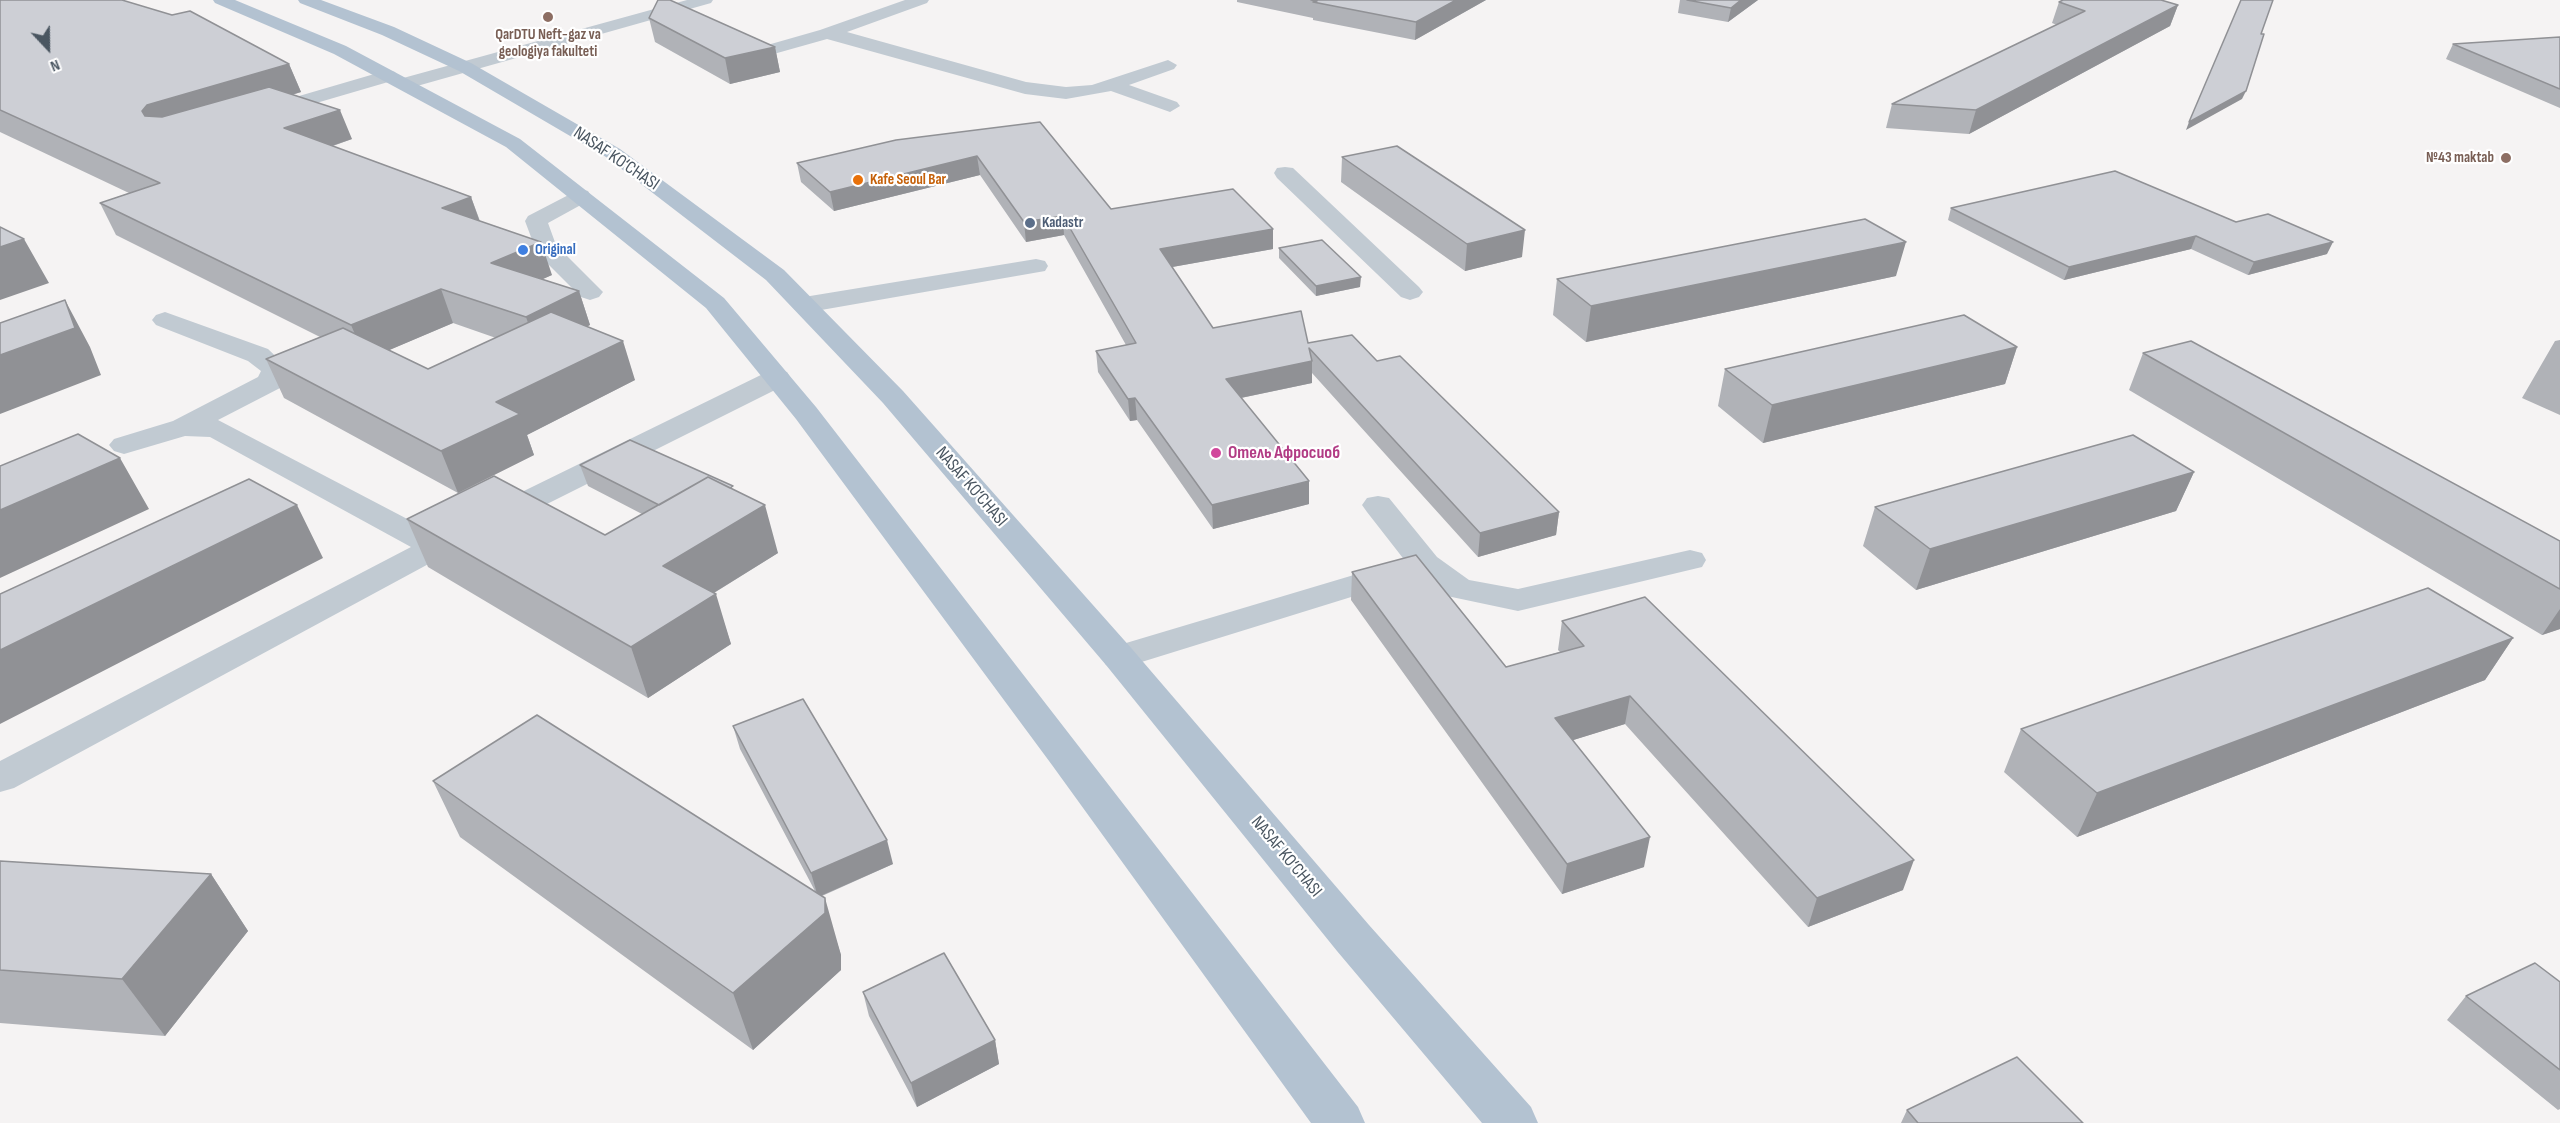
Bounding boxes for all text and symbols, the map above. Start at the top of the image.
marker: QarDTU Neft-gaz va geologiya fakulteti [541,10,555,24]
north arrow [18,18,78,78]
place label: QarDTU Neft-gaz va geologiya fakulteti [495,26,601,61]
text: N [47,55,62,76]
street label: NASAF KO‘CHASI [569,122,663,196]
place label: №43 maktab [2426,149,2494,167]
marker: №43 maktab [2499,151,2513,165]
place label: Kafe Seoul Bar [870,171,946,189]
marker: Kafe Seoul Bar [851,173,865,187]
place label: Kadastr [1042,214,1083,232]
marker: Kadastr [1023,216,1037,230]
place label: Original [535,241,576,259]
marker: Original [516,243,530,257]
place label: Отель Афросиоб [1228,442,1340,464]
street label: NASAF KO‘CHASI [930,443,1012,531]
marker: Отель Афросиоб [1209,446,1223,460]
street label: NASAF KO‘CHASI [1246,812,1326,902]

